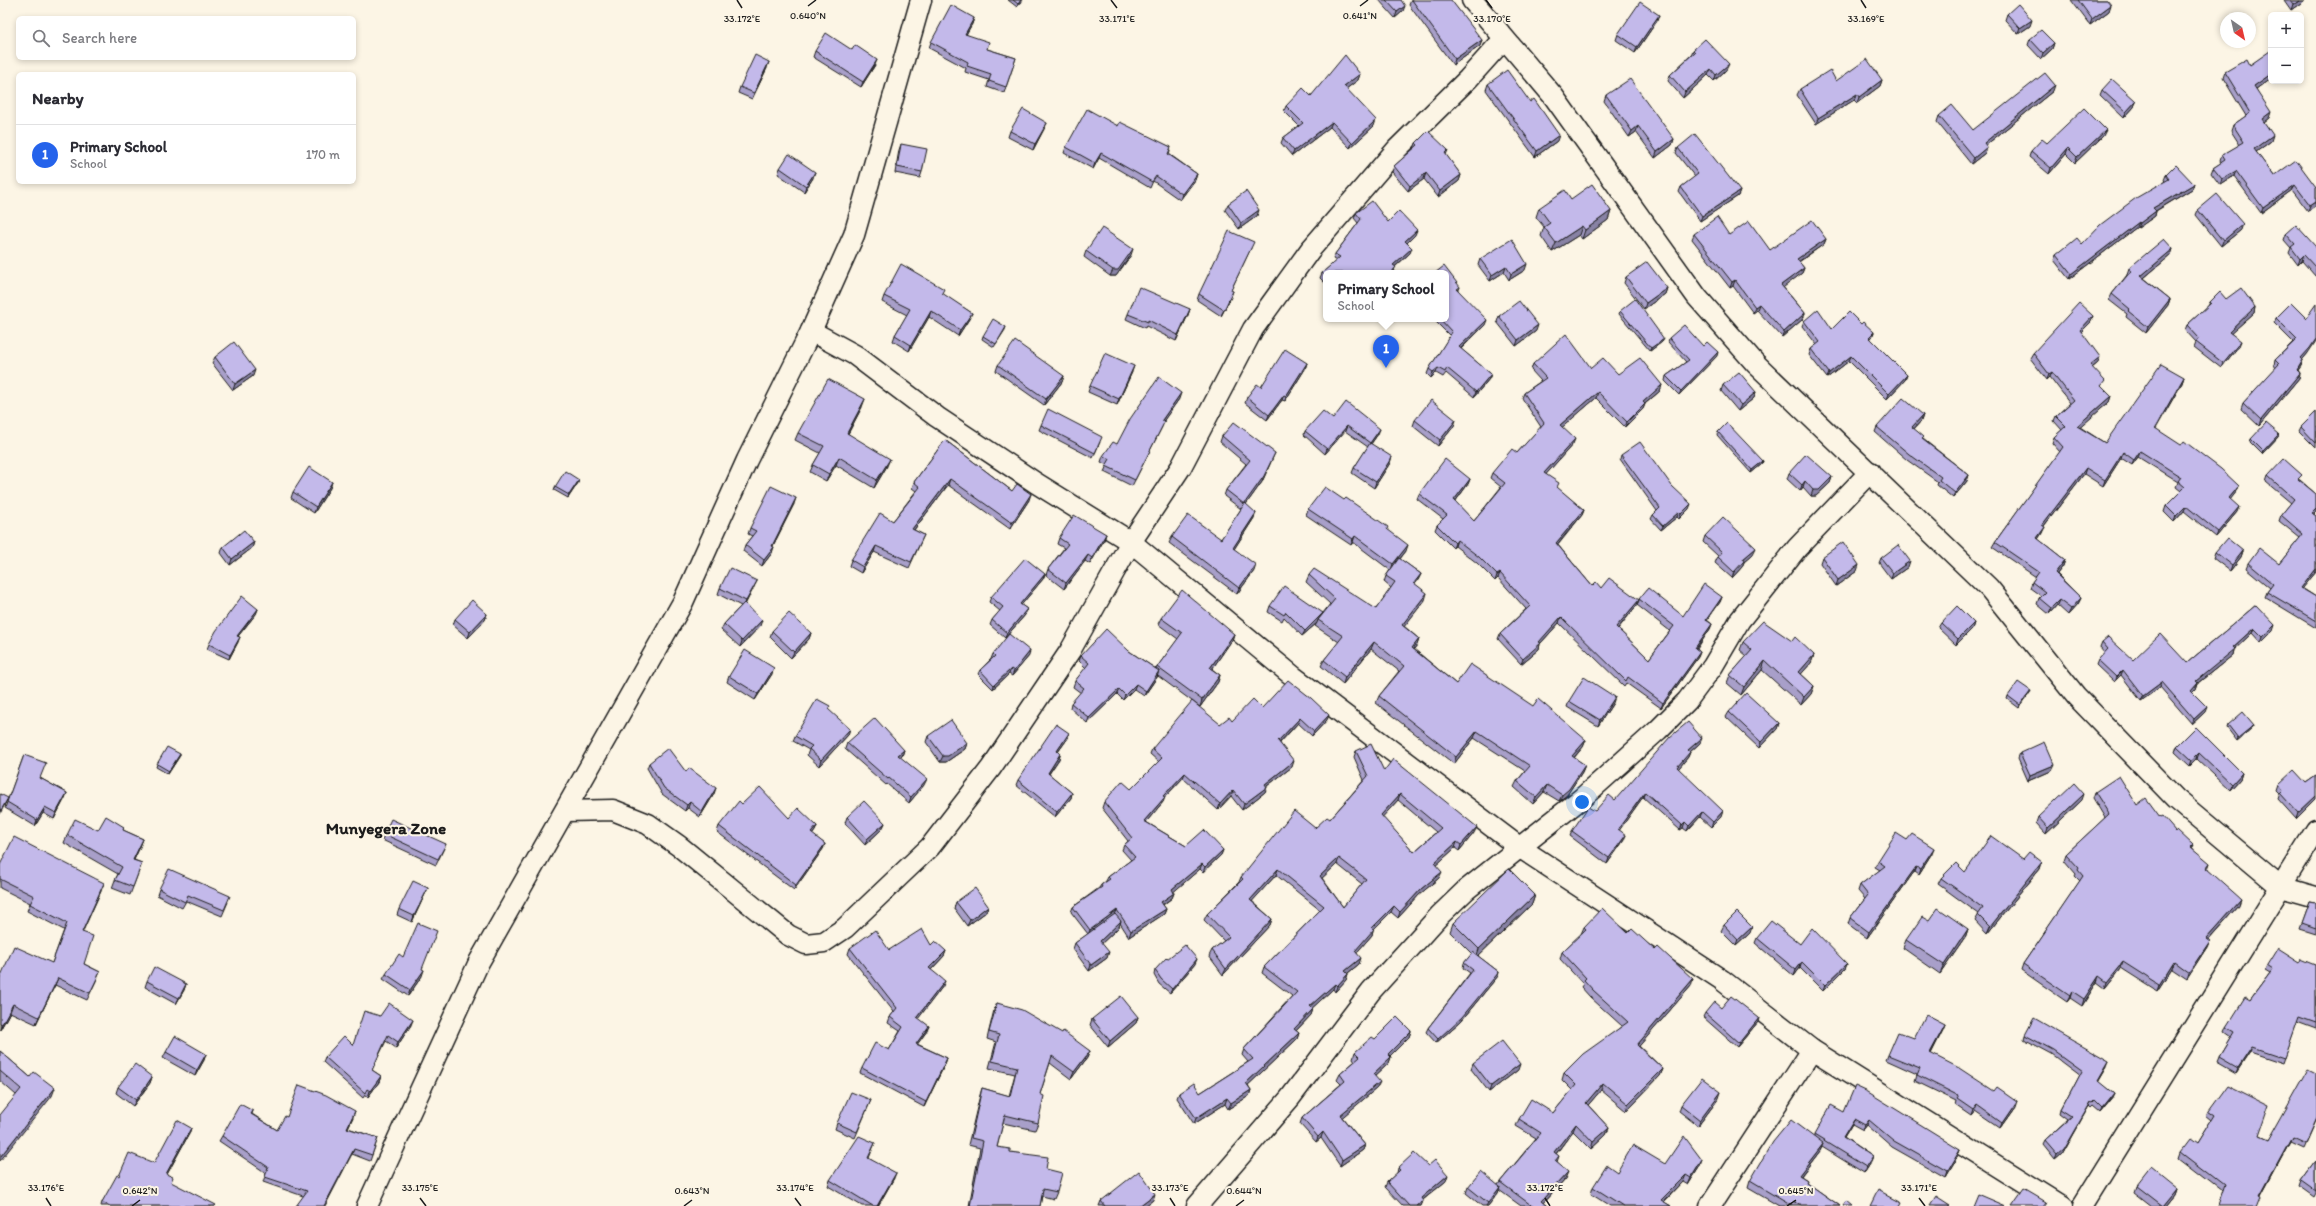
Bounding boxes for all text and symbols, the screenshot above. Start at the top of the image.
text: 0.640°N [790,9,826,22]
text: 0.641°N [1343,9,1377,22]
text: 33.172°E [724,12,761,25]
text: 33.171°E [1099,12,1136,25]
text: 33.170°E [1473,12,1511,25]
text: 33.169°E [1848,12,1885,25]
north arrow [2220,12,2256,48]
map controls [2268,12,2304,84]
button: + [2268,12,2304,48]
search box [16,16,356,60]
icon: search [30,27,52,49]
text: Search here [62,29,137,47]
button: − [2268,48,2304,84]
text: Nearby [32,88,84,108]
text: Primary School [70,138,167,156]
text: 1 [42,147,48,162]
text: 170 m [306,147,340,162]
text: School [70,156,107,171]
popup [1323,270,1449,322]
text: Primary School [1338,280,1434,298]
text: School [1338,298,1375,313]
pin: 1 [1373,335,1399,368]
your location [1572,792,1592,812]
district label: Munyegera Zone [326,818,446,839]
text: 33.176°E [28,1181,65,1194]
text: 33.175°E [402,1181,439,1194]
text: 33.174°E [776,1181,814,1194]
text: 33.173°E [1152,1181,1189,1194]
text: 33.172°E [1527,1181,1564,1194]
text: 33.171°E [1901,1181,1938,1194]
text: 0.642°N [123,1184,158,1197]
text: 0.643°N [674,1184,710,1197]
text: 0.644°N [1226,1184,1262,1197]
text: 0.645°N [1779,1184,1814,1197]

